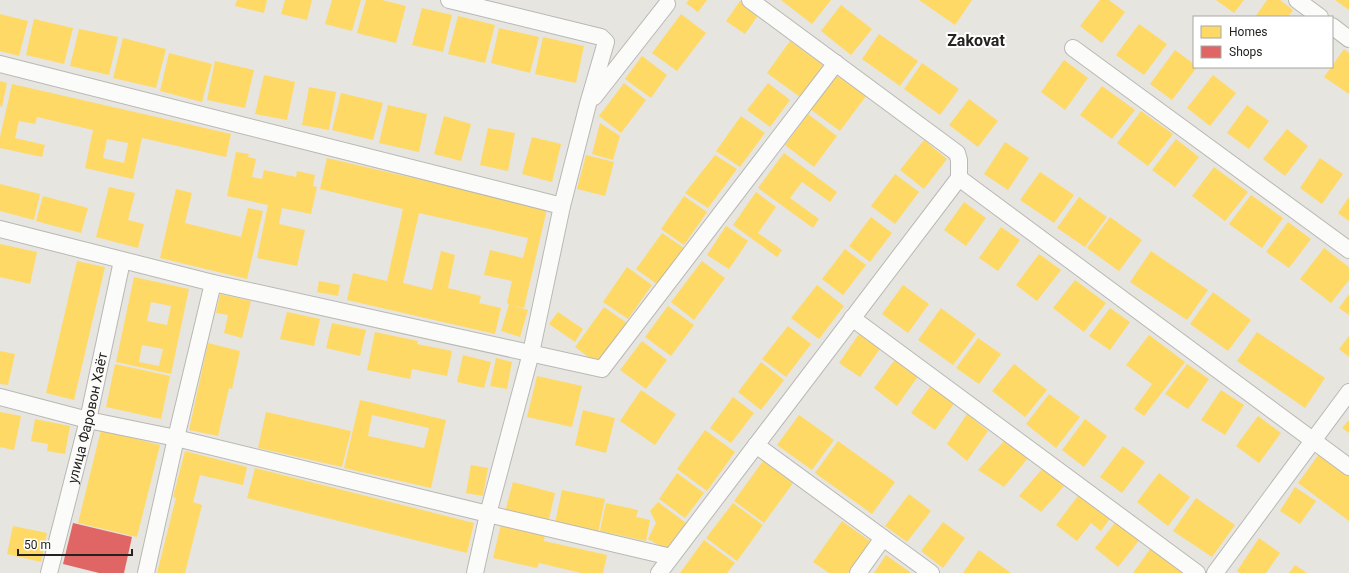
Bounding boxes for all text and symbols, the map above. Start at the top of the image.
legend [1193,16,1333,68]
text: Homes [1229,25,1267,39]
district label: Zakovat [947,31,1005,50]
text: Shops [1229,45,1263,59]
street label: улица Фаровон Хаёт [64,350,110,485]
scale bar [18,531,132,557]
text: 50 m [24,538,51,552]

